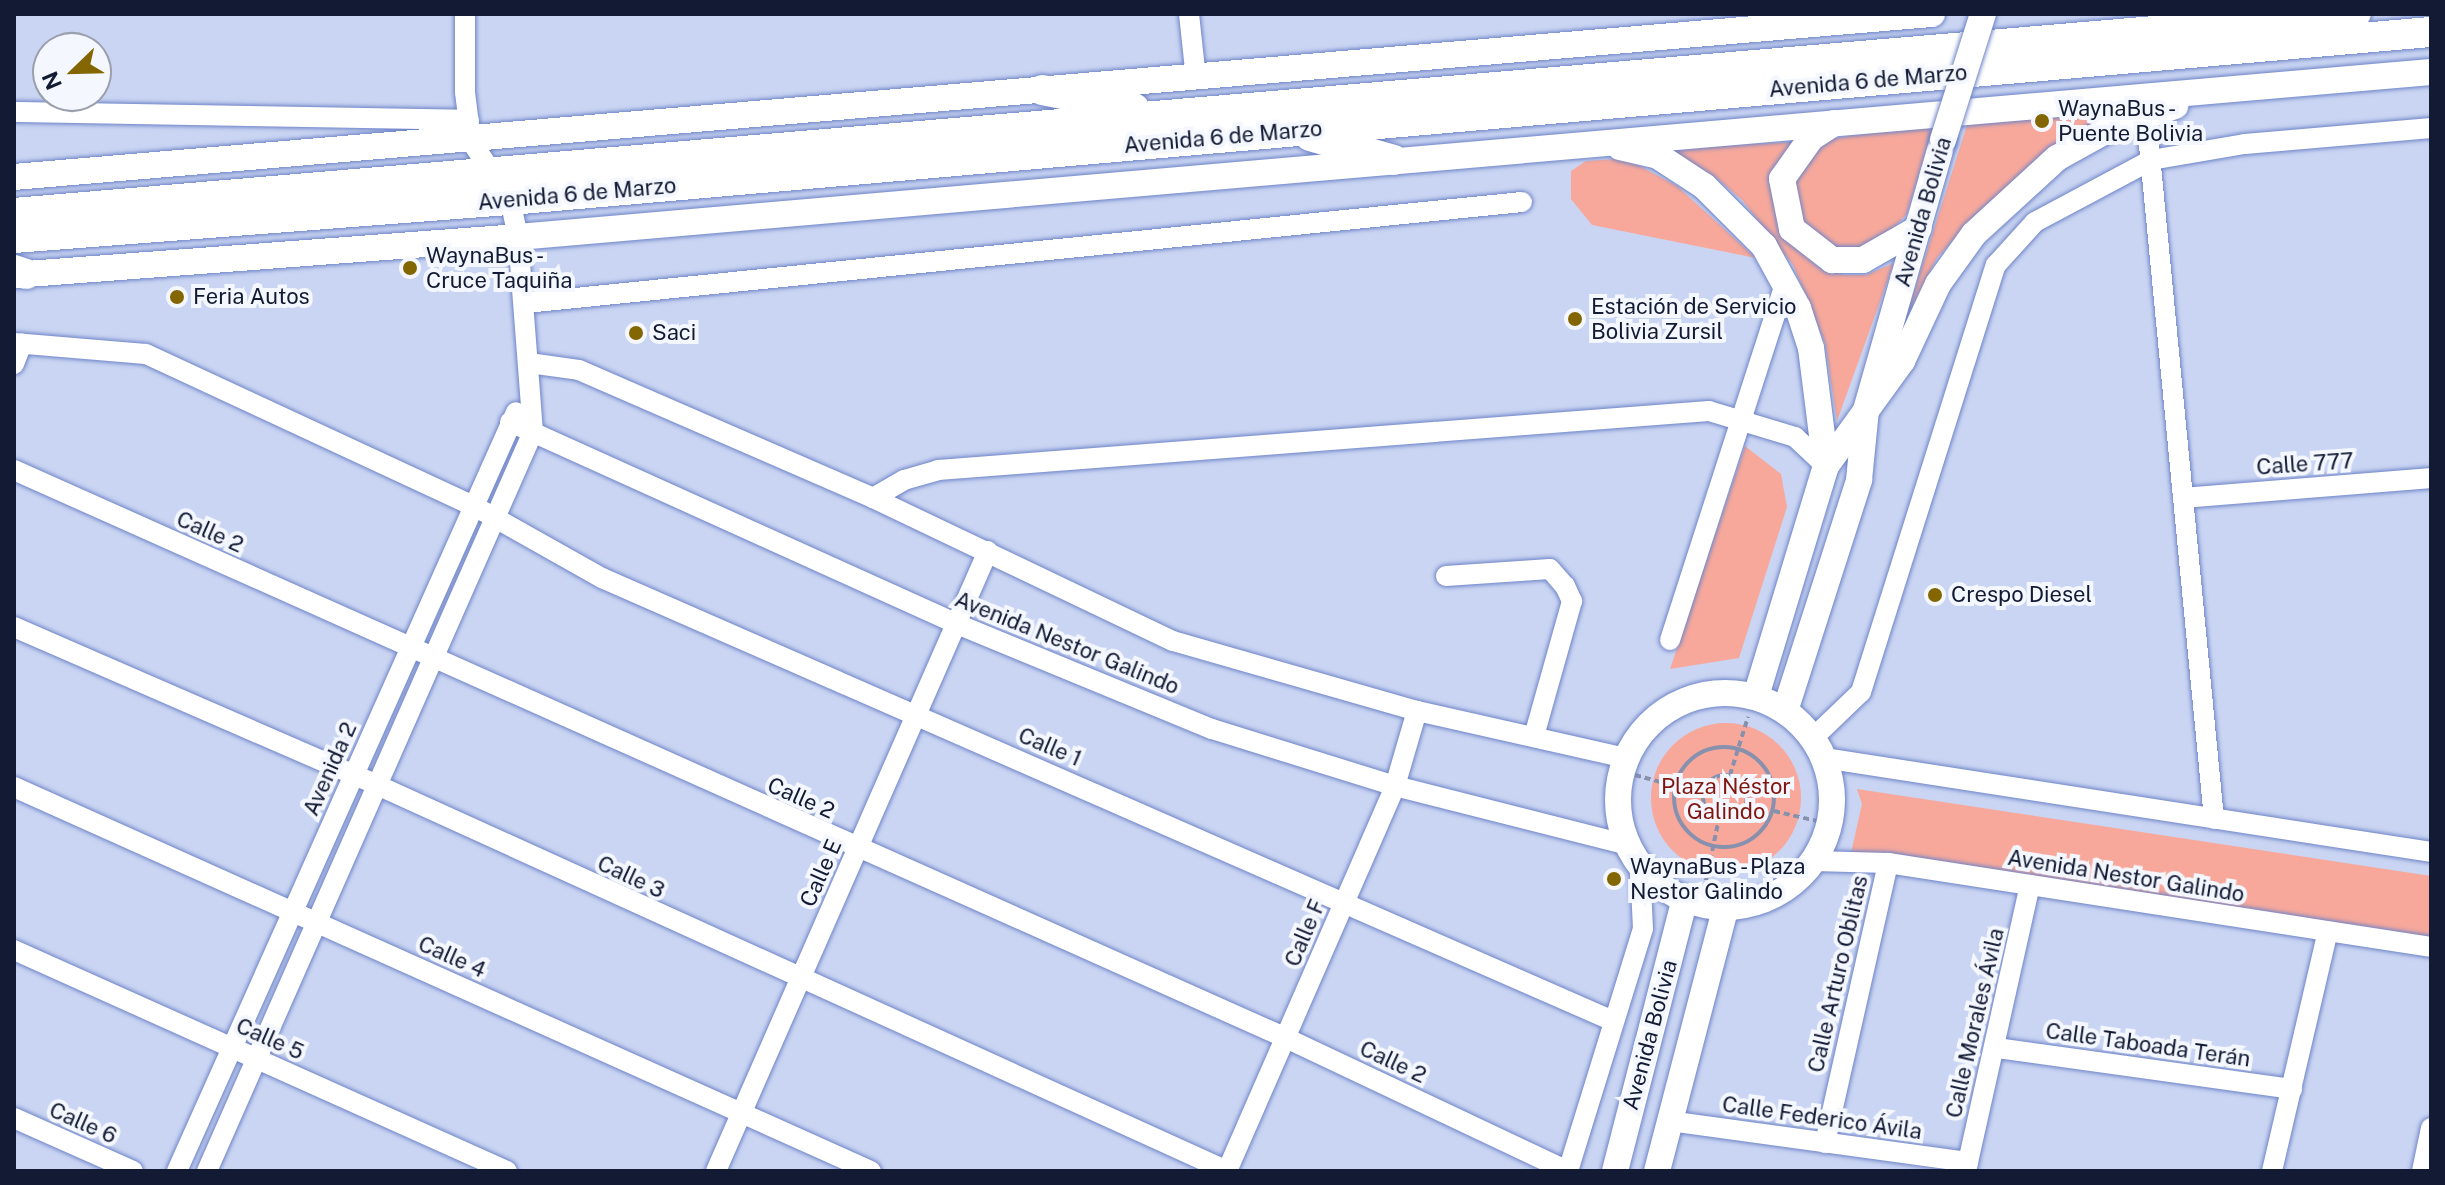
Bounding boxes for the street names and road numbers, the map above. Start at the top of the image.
street label: Avenida 6 de Marzo [1767,59,1969,103]
street label: Avenida 6 de Marzo [1122,115,1324,159]
street label: Avenida Bolivia [1889,134,1957,290]
street label: Avenida 6 de Marzo [476,172,678,216]
street label: Calle 777 [2255,447,2355,481]
street label: Calle 2 [172,506,248,558]
street label: Avenida Nestor Galindo [951,586,1183,700]
street label: Avenida 2 [298,718,362,820]
street label: Calle 1 [1014,722,1086,772]
street label: Calle 2 [763,772,839,824]
street label: Calle E [794,835,848,911]
street label: Avenida Nestor Galindo [2006,844,2246,908]
street label: Calle 3 [593,850,669,904]
street label: Calle Arturo Oblitas [1802,873,1874,1075]
street label: Calle F [1279,895,1331,971]
street label: Calle Morales Ávila [1940,925,2010,1121]
street label: Calle 4 [414,930,490,984]
street label: Avenida Bolivia [1617,957,1683,1113]
street label: Calle 5 [232,1012,308,1066]
street label: Calle Taboada Terán [2044,1018,2252,1072]
street label: Calle 2 [1355,1035,1431,1089]
street label: Calle Federico Ávila [1720,1091,1924,1145]
street label: Calle 6 [45,1096,121,1150]

